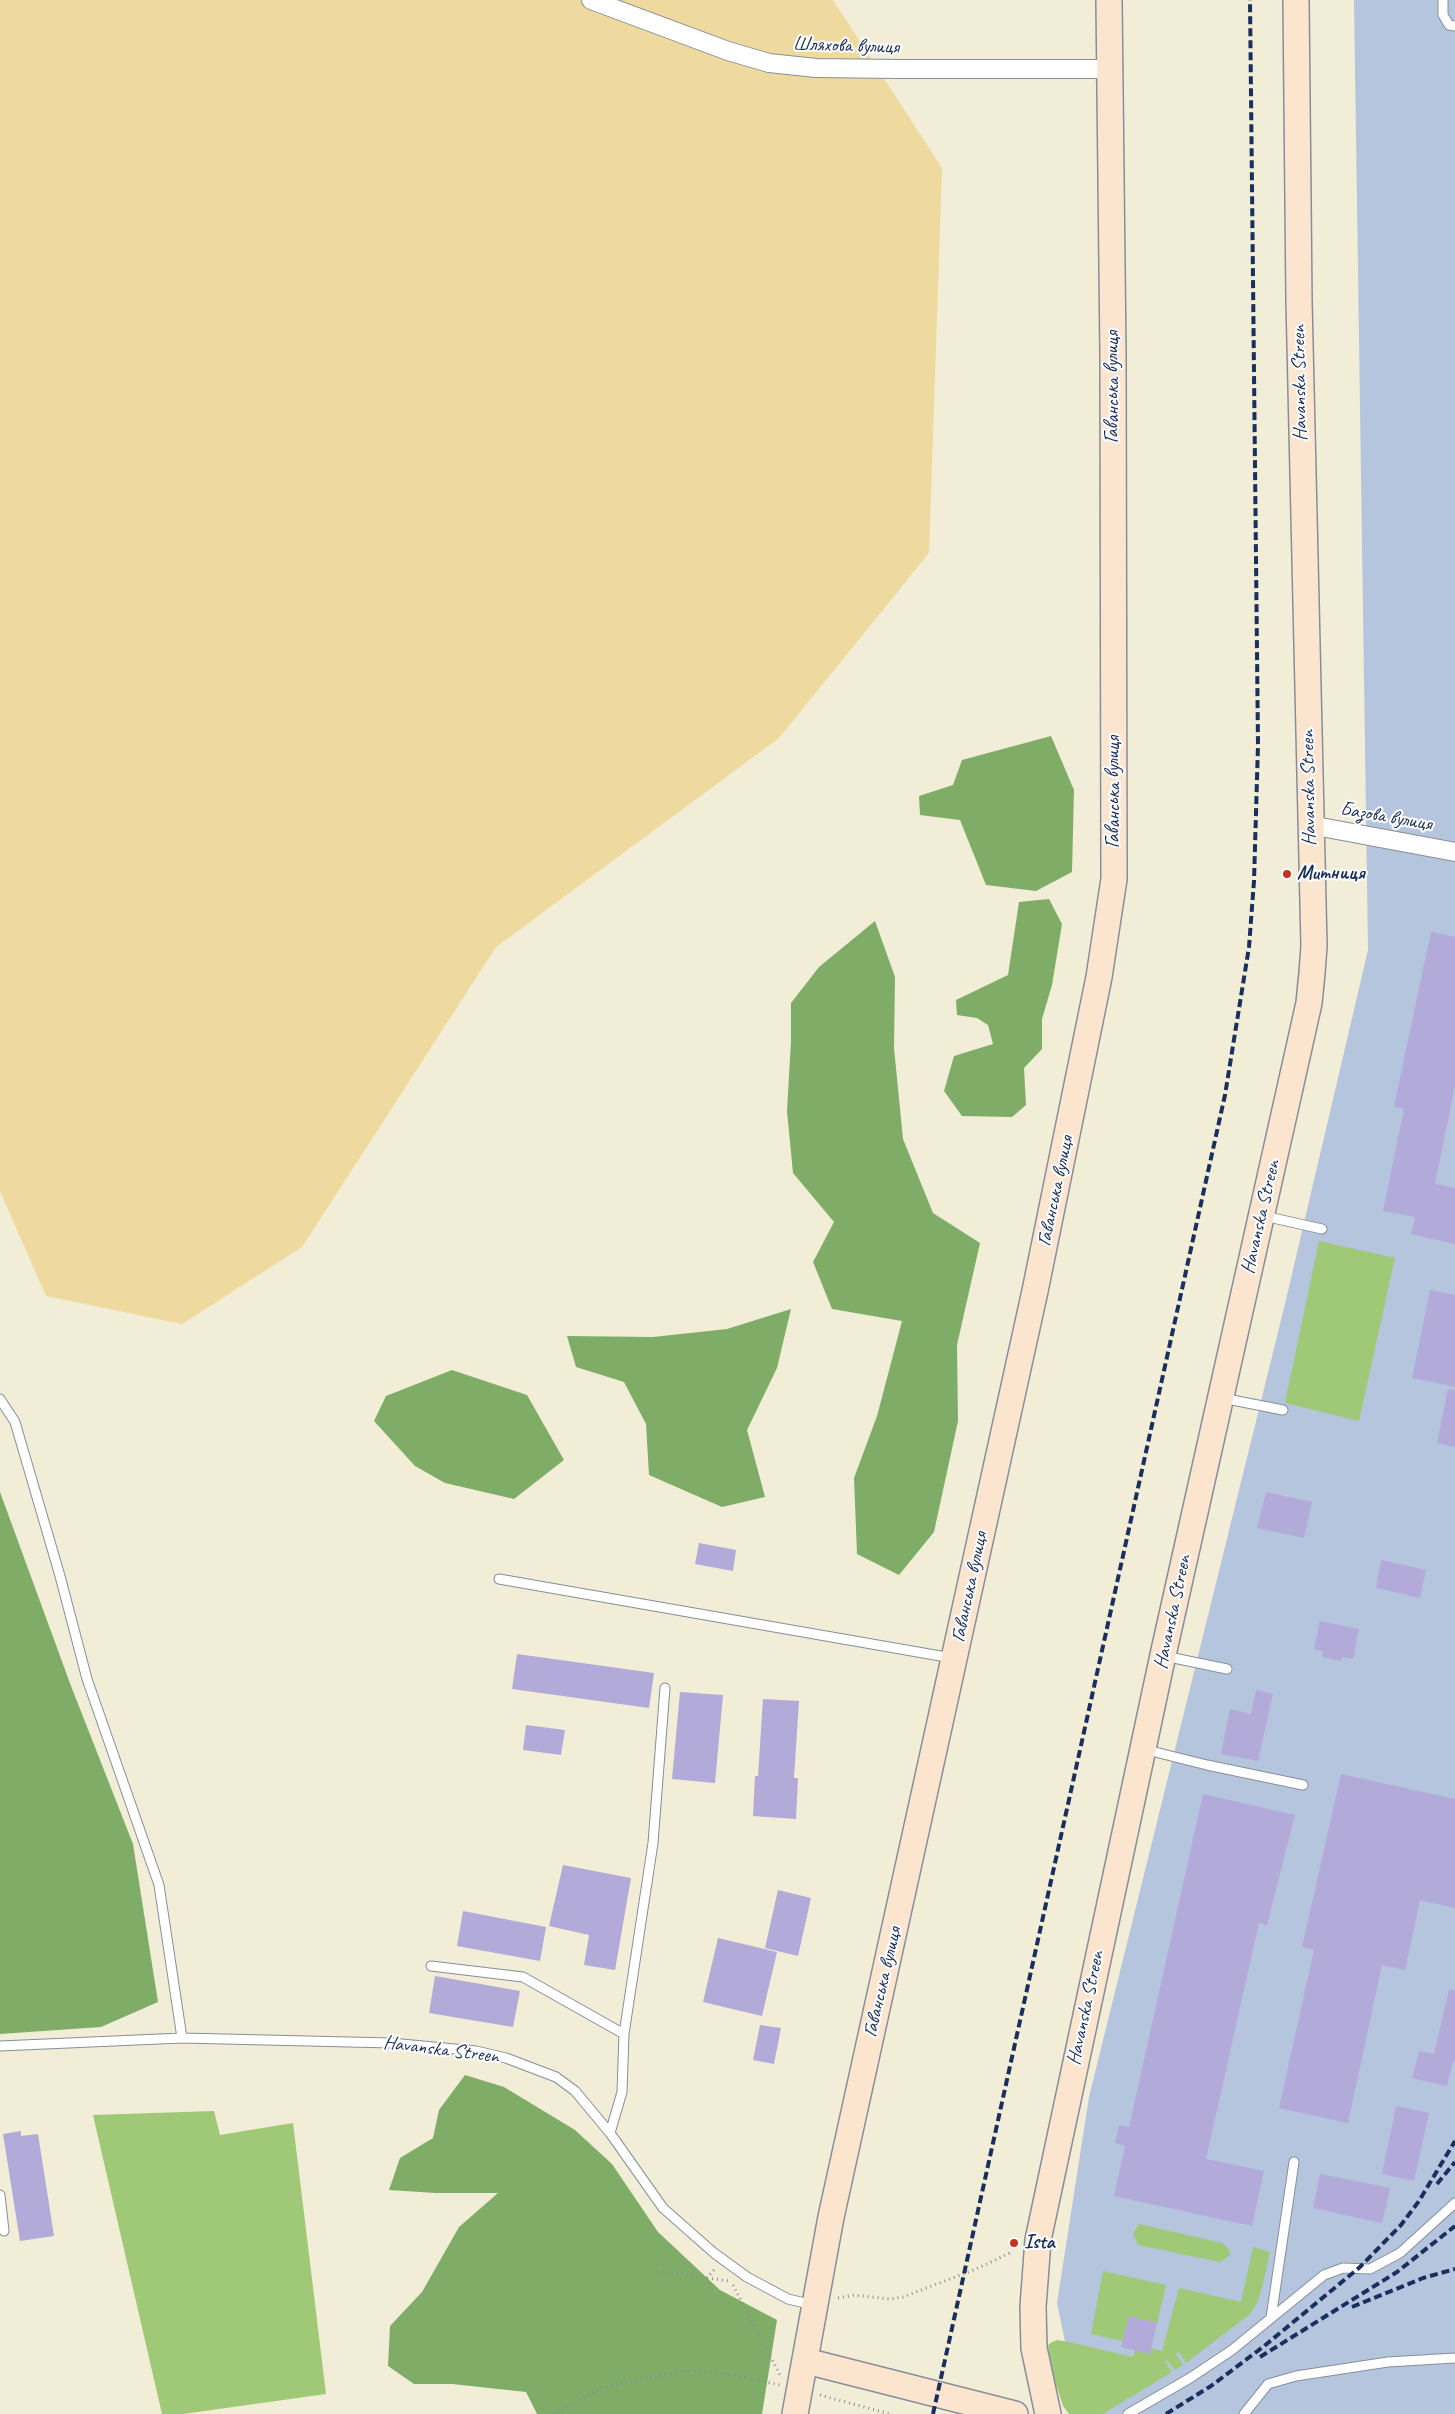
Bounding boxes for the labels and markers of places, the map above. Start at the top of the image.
place label: Митниця [1297,862,1365,886]
marker: Митниця [1281,868,1293,880]
place label: Ista [1024,2231,1055,2255]
marker: Ista [1008,2237,1020,2249]

